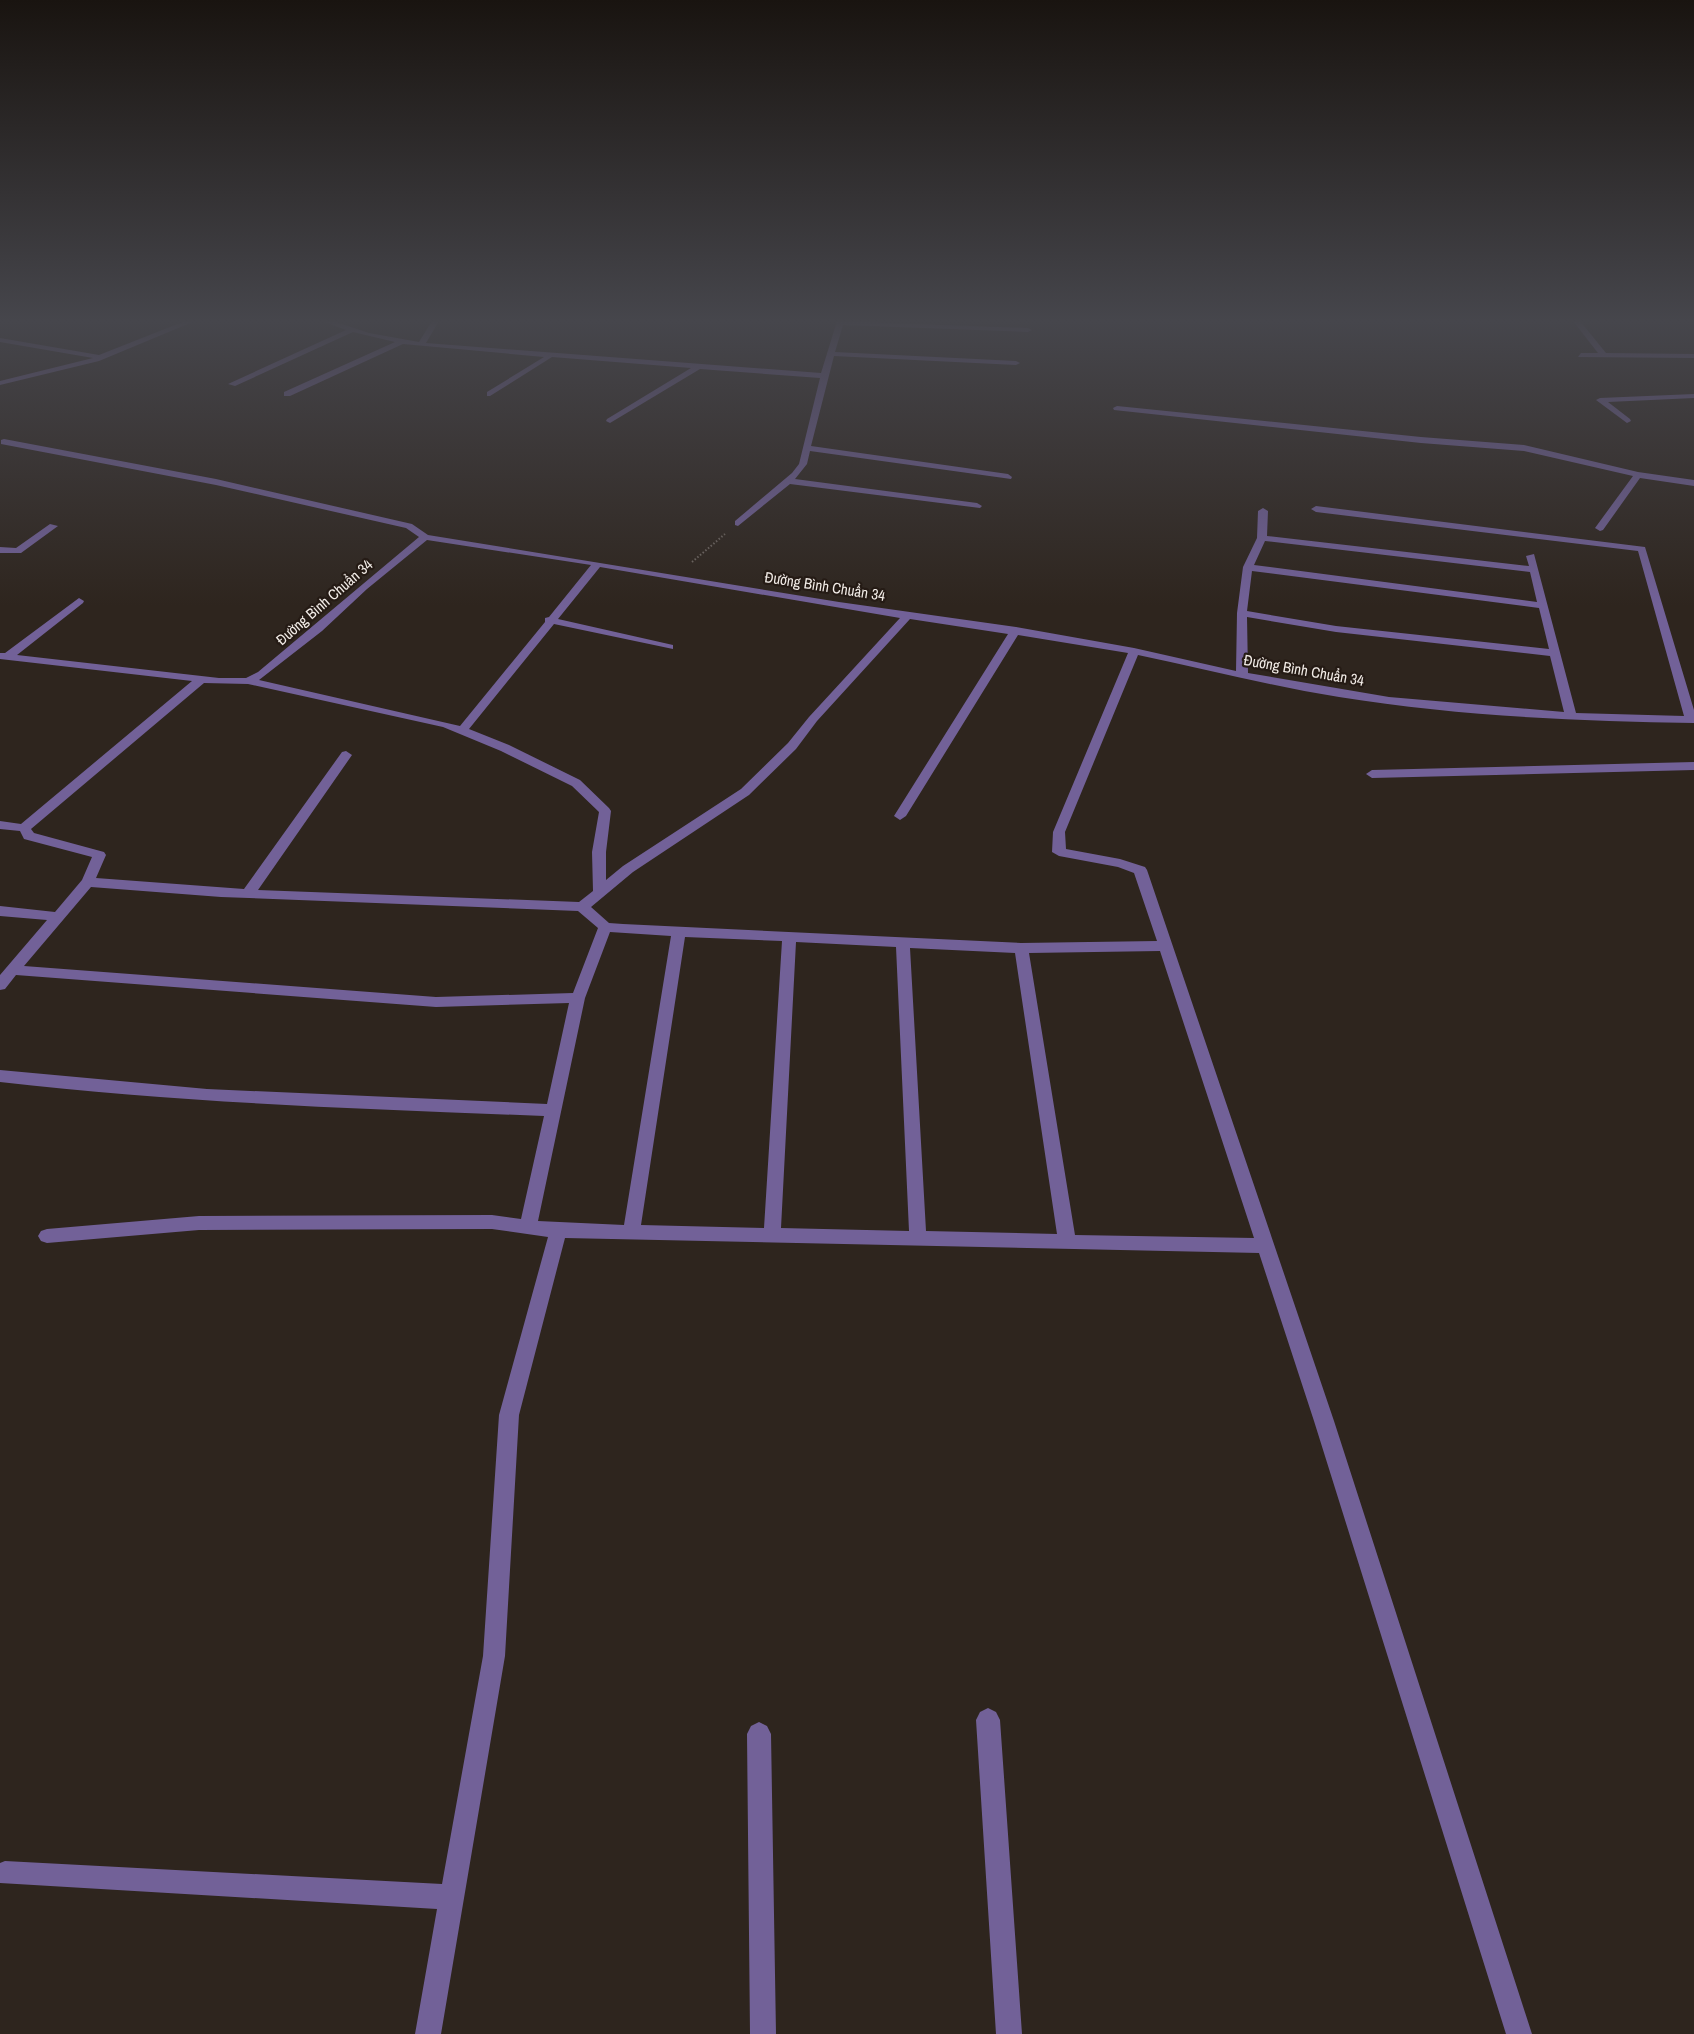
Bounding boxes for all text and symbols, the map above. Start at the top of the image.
street label: Đường Bình Chuẩn 34 [271,554,377,650]
street label: Đường Bình Chuẩn 34 [763,566,887,606]
street label: Đường Bình Chuẩn 34 [1242,649,1366,691]

